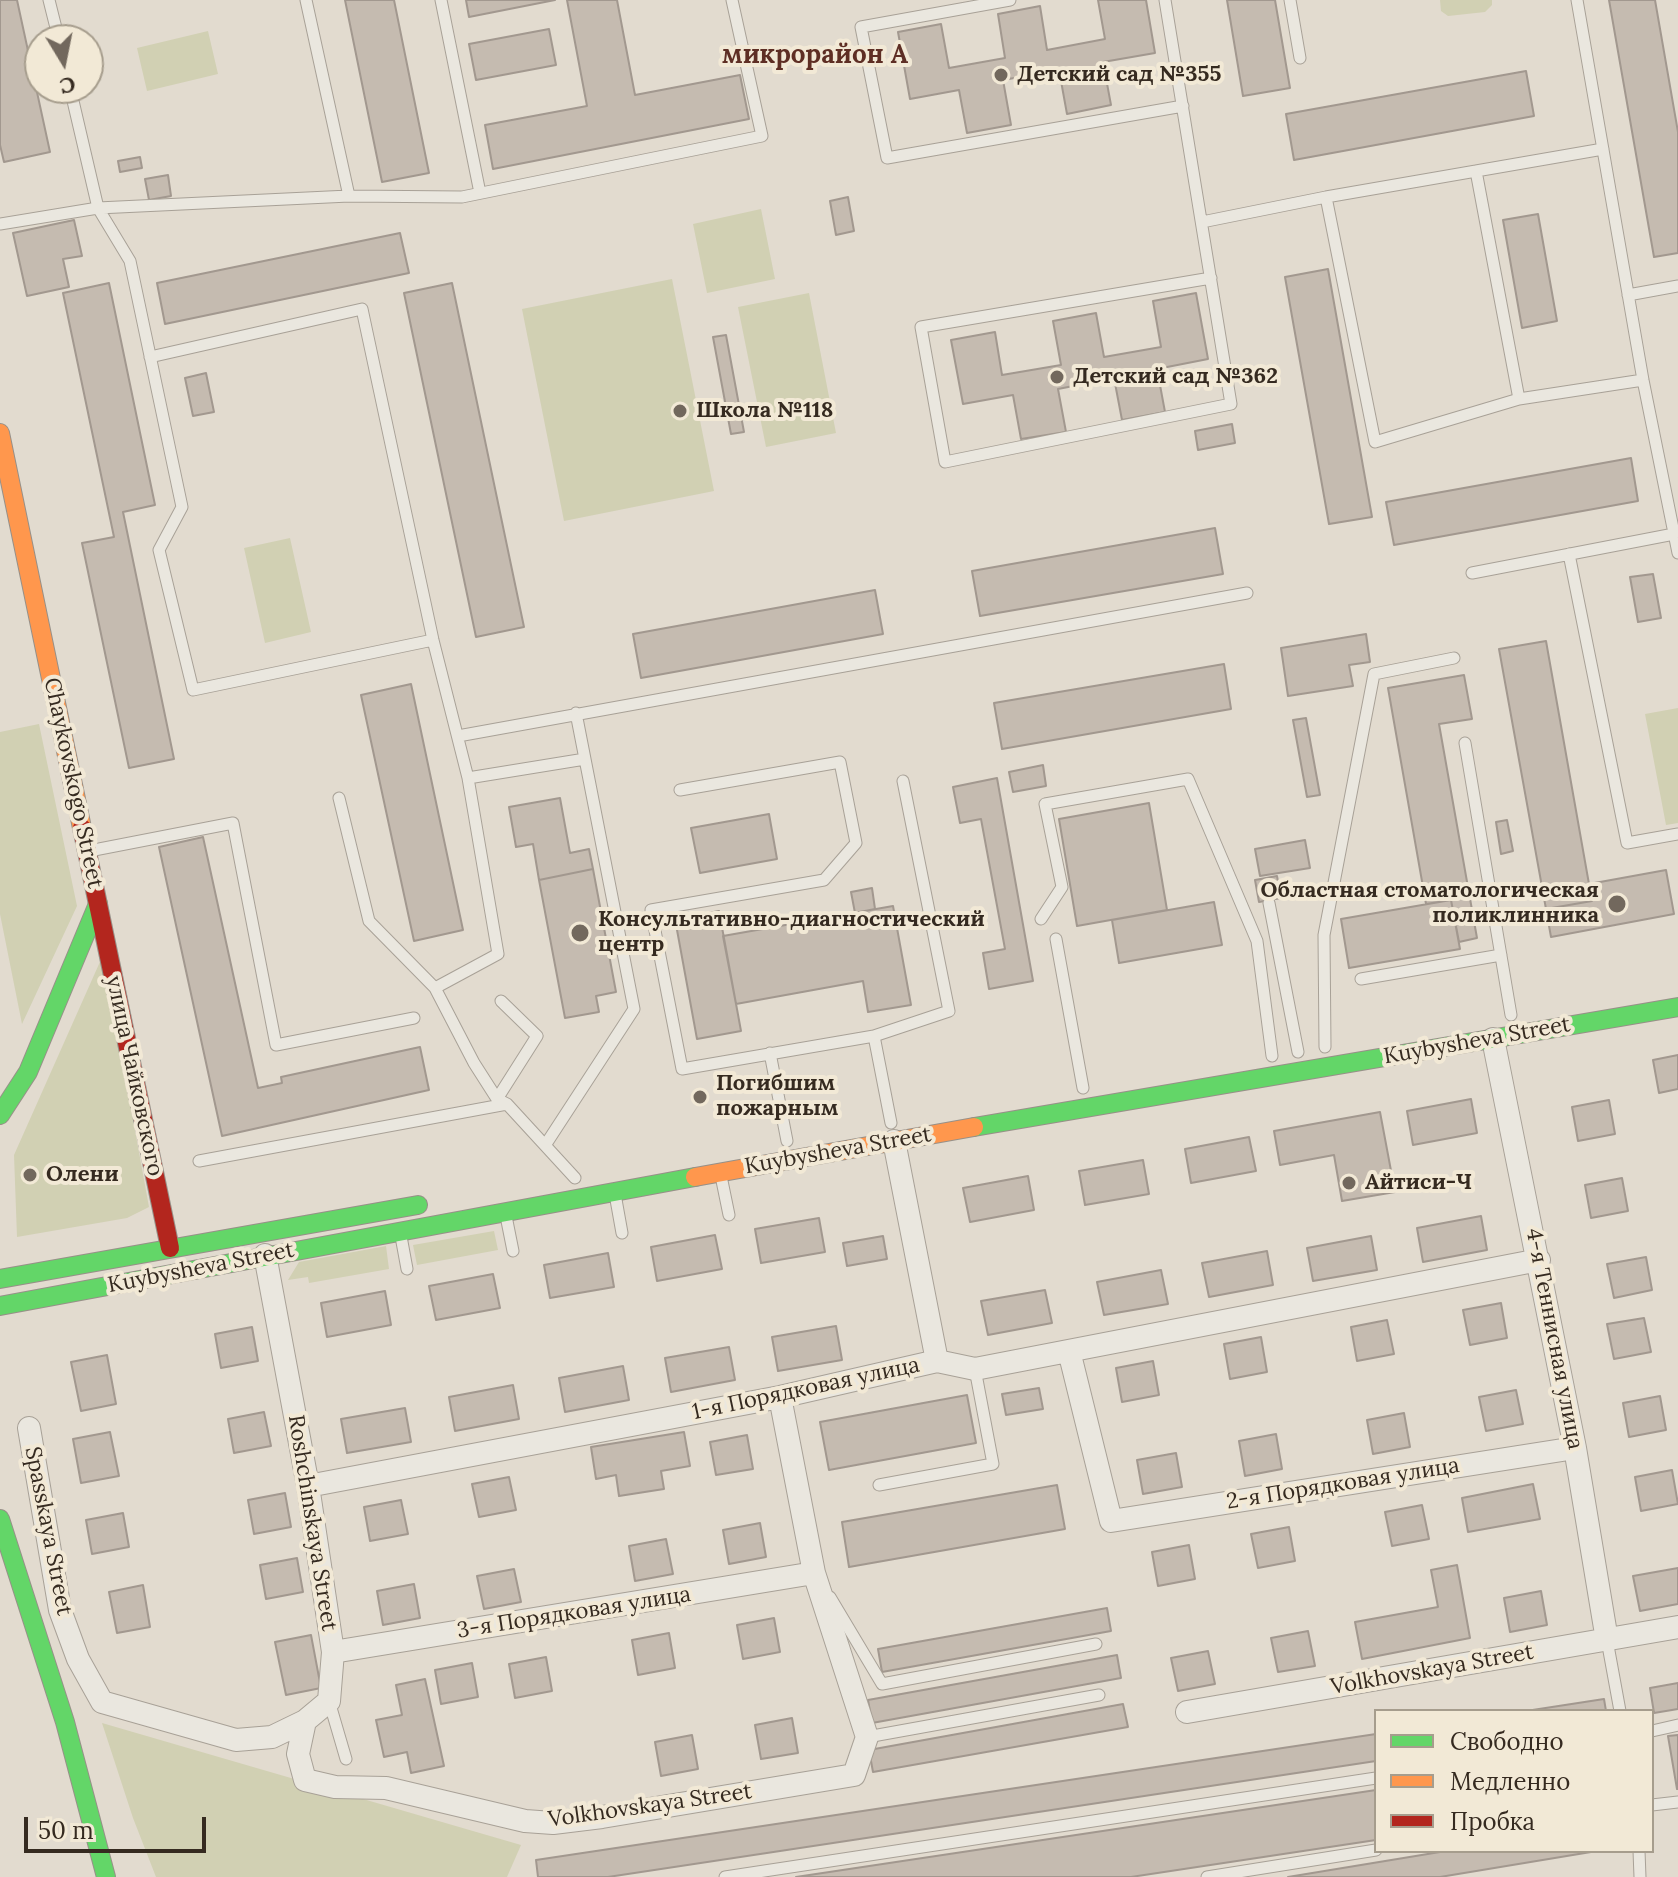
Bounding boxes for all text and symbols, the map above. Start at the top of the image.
north arrow [24,24,104,104]
district label: микрорайон А [722,40,908,72]
place label: Детский сад №355 [1017,62,1221,88]
marker: Детский сад №355 [992,66,1010,84]
text: С [58,71,78,101]
place label: Детский сад №362 [1073,364,1278,390]
marker: Детский сад №362 [1048,368,1066,386]
place label: Школа №118 [696,398,833,424]
marker: Школа №118 [671,402,689,420]
street label: Chaykovskogo Street [38,675,108,891]
place label: Областная стоматологическая поликлинника [1261,878,1599,930]
marker: Областная стоматологическая поликлинника [1606,893,1628,915]
place label: Консультативно-диагностический центр [598,907,985,958]
marker: Консультативно-диагностический центр [569,922,591,944]
street label: улица Чайковского [100,973,168,1179]
street label: Kuybysheva Street [1382,1012,1572,1070]
place label: Погибшим пожарным [716,1071,838,1122]
marker: Погибшим пожарным [691,1088,709,1106]
street label: Kuybysheva Street [743,1122,933,1180]
place label: Олени [46,1162,119,1188]
marker: Олени [21,1166,39,1184]
place label: Айтиси-Ч [1365,1170,1472,1196]
marker: Айтиси-Ч [1340,1174,1358,1192]
street label: 4-я Теннисная улица [1520,1226,1588,1452]
street label: Kuybysheva Street [106,1237,296,1299]
street label: 1-я Порядковая улица [690,1352,922,1426]
street label: Roshchinskaya Street [282,1413,342,1633]
street label: Spasskaya Street [19,1444,77,1618]
street label: 2-я Порядковая улица [1225,1453,1461,1515]
street label: 3-я Порядковая улица [455,1581,693,1645]
street label: Volkhovskaya Street [1329,1639,1535,1701]
legend [1374,1709,1654,1853]
text: Свободно [1450,1726,1564,1757]
text: Медленно [1450,1766,1570,1797]
street label: Volkhovskaya Street [546,1779,754,1833]
scale bar [28,1801,210,1851]
text: Пробка [1450,1806,1535,1837]
text: 50 m [38,1815,94,1846]

